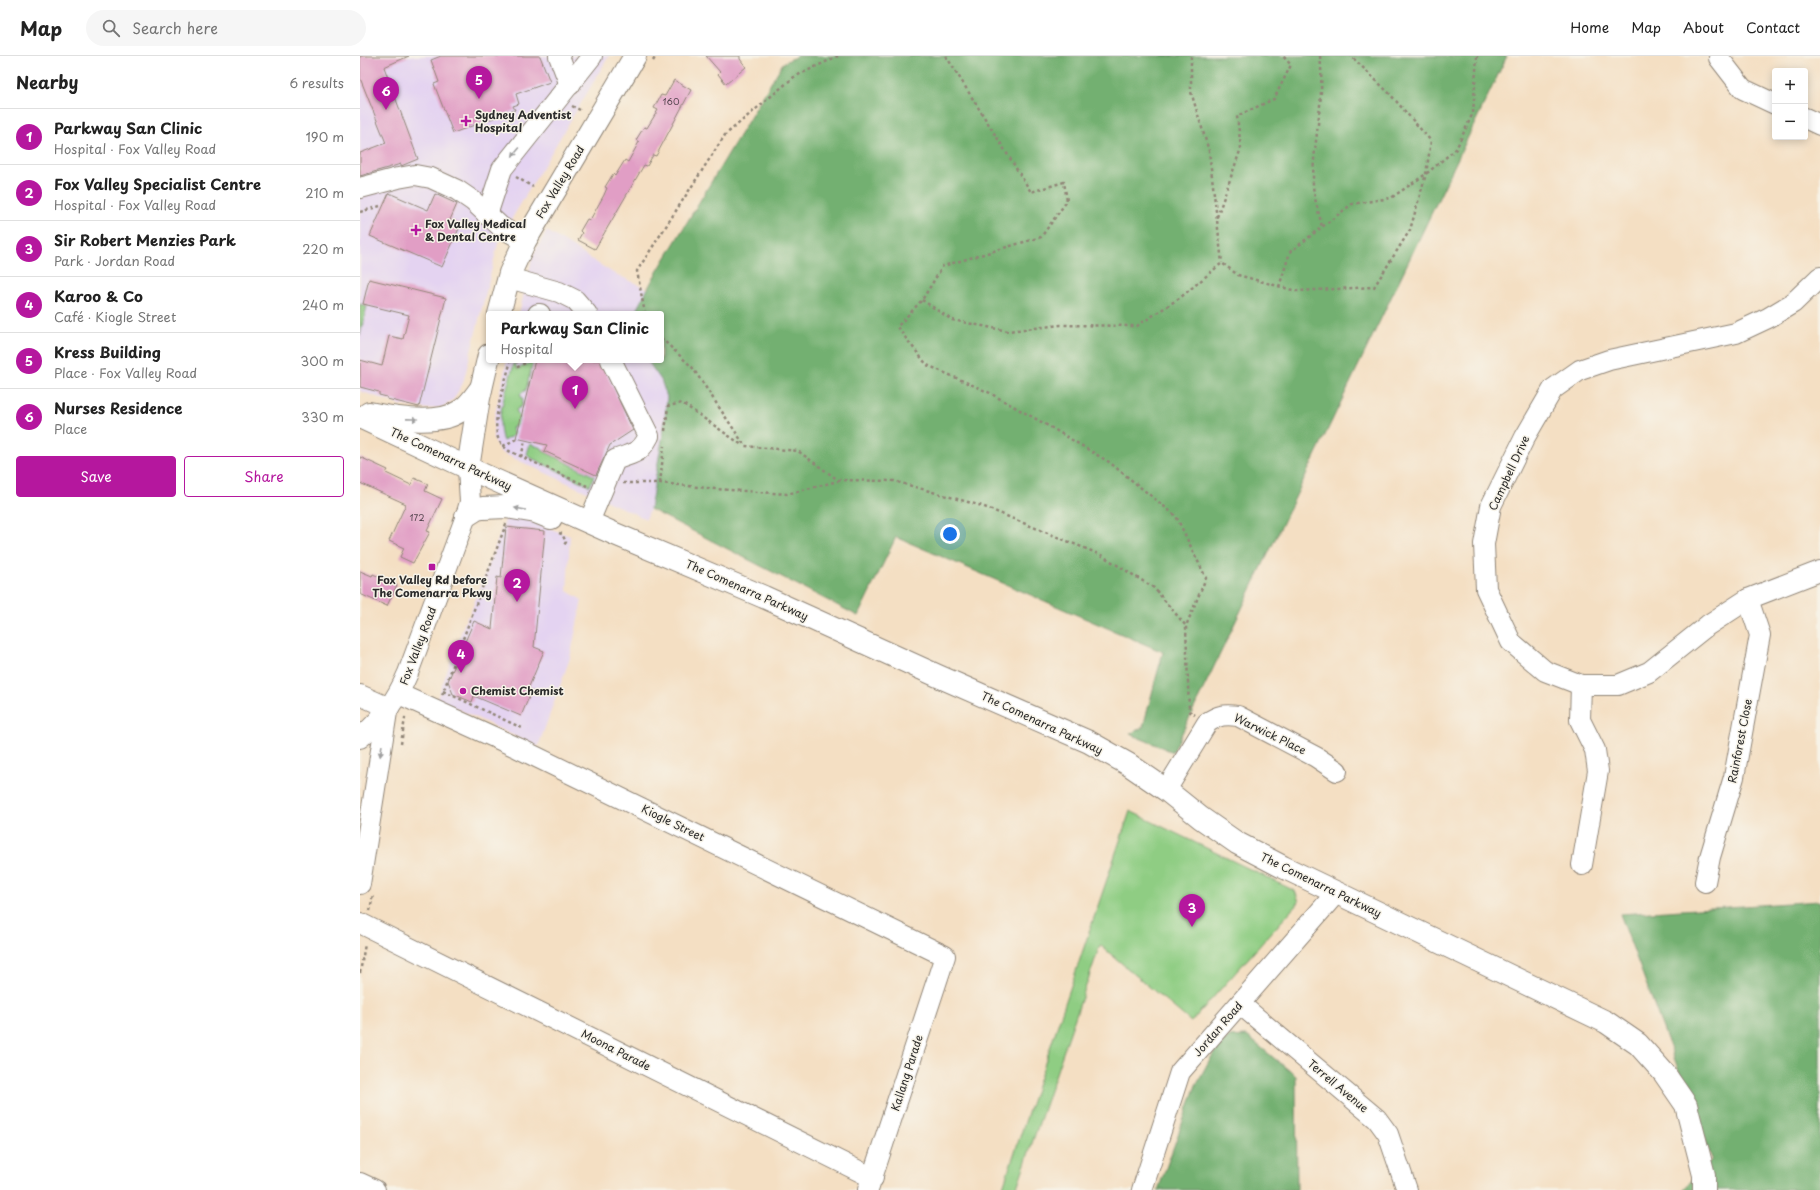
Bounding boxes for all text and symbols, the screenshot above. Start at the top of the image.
search box [86,10,366,46]
text: Map [20,14,62,42]
text: Search here [132,16,218,39]
icon: search [100,17,122,39]
text: Home [1570,17,1609,38]
text: Map [1631,17,1661,38]
text: About [1683,17,1724,38]
text: Contact [1746,17,1800,38]
pin: 5 [466,66,492,99]
map controls [1772,68,1808,140]
button: + [1772,68,1808,104]
text: Nearby [16,69,78,95]
text: 6 results [289,73,344,92]
pin: 6 [373,77,399,110]
house number: 160 [663,94,680,108]
button: − [1772,104,1808,140]
place label: Sydney Adventist Hospital [475,106,571,136]
marker: Sydney Adventist Hospital [460,115,472,127]
text: Parkway San Clinic [54,116,202,139]
text: 1 [26,127,32,146]
text: 190 m [305,127,344,146]
text: Hospital · Fox Valley Road [54,139,216,158]
street label: Fox Valley Road [531,142,588,222]
one-way arrow [511,147,520,158]
text: Fox Valley Specialist Centre [54,172,261,195]
text: 2 [24,183,34,202]
text: 210 m [305,183,344,202]
text: Hospital · Fox Valley Road [54,195,216,214]
place label: Fox Valley Medical & Dental Centre [425,215,526,245]
marker: Fox Valley Medical & Dental Centre [410,224,422,236]
text: Sir Robert Menzies Park [54,228,236,251]
text: 3 [25,239,33,258]
text: 220 m [302,239,344,258]
text: Park · Jordan Road [54,251,175,270]
text: Karoo & Co [54,284,143,307]
text: 4 [25,295,33,314]
text: 240 m [302,295,344,314]
text: Café · Kiogle Street [54,307,176,326]
popup [486,311,664,363]
text: Parkway San Clinic [501,316,649,339]
text: Hospital [501,339,553,358]
text: Kress Building [54,340,161,363]
text: 5 [25,351,33,370]
text: 300 m [300,351,344,370]
text: Place · Fox Valley Road [54,363,197,382]
pin: 1 [562,376,588,409]
text: Nurses Residence [54,396,183,419]
text: 6 [24,407,34,426]
text: 330 m [301,407,344,426]
one-way arrow [406,416,419,422]
text: Place [54,419,87,438]
street label: The Comenarra Parkway [387,423,515,494]
street label: Campbell Drive [1484,432,1533,513]
button: Save [16,456,176,497]
button: Share [184,456,344,497]
one-way arrow [514,506,526,512]
house number: 172 [409,510,425,524]
your location [940,524,960,544]
street label: The Comenarra Parkway [683,555,811,624]
marker: Fox Valley Rd before The Comenarra Pkwy [427,562,437,572]
pin: 2 [504,569,530,602]
place label: Fox Valley Rd before The Comenarra Pkwy [372,571,492,601]
street label: Fox Valley Road [395,604,440,687]
pin: 4 [448,640,474,673]
place label: Chemist Chemist [471,682,564,699]
marker: Chemist Chemist [458,686,468,696]
street label: The Comenarra Parkway [978,687,1106,758]
street label: Rainforest Close [1723,697,1756,785]
street label: Warwick Place [1231,709,1309,758]
one-way arrow [378,745,384,757]
street label: Kiogle Street [639,800,708,845]
street label: The Comenarra Parkway [1258,848,1385,921]
pin: 3 [1179,894,1205,927]
street label: Jordan Road [1189,998,1246,1060]
street label: Moona Parade [579,1025,654,1074]
street label: Kallang Parade [886,1032,927,1113]
street label: Terrell Avenue [1304,1055,1372,1116]

